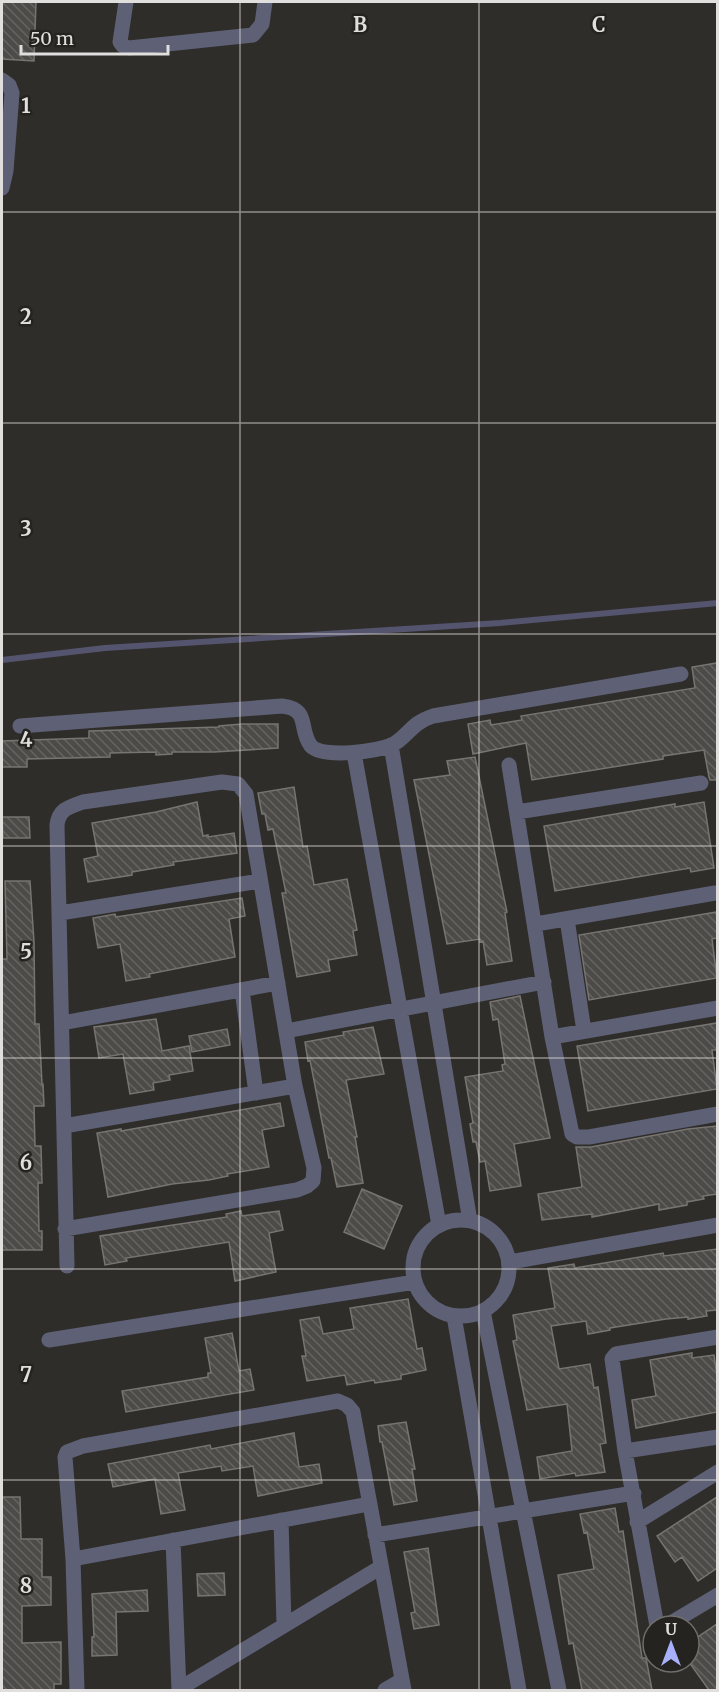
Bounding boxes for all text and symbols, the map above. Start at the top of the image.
text: B [353,12,367,37]
text: C [592,12,606,37]
scale bar [21,18,168,56]
text: 50 m [30,27,74,50]
text: 1 [21,93,31,118]
text: 2 [20,304,32,329]
text: 3 [20,516,32,541]
text: 4 [20,727,33,752]
text: 5 [20,939,32,964]
text: 6 [20,1150,32,1175]
text: 7 [20,1362,32,1387]
text: 8 [20,1573,32,1598]
north arrow [641,1614,701,1674]
text: U [665,1619,677,1639]

